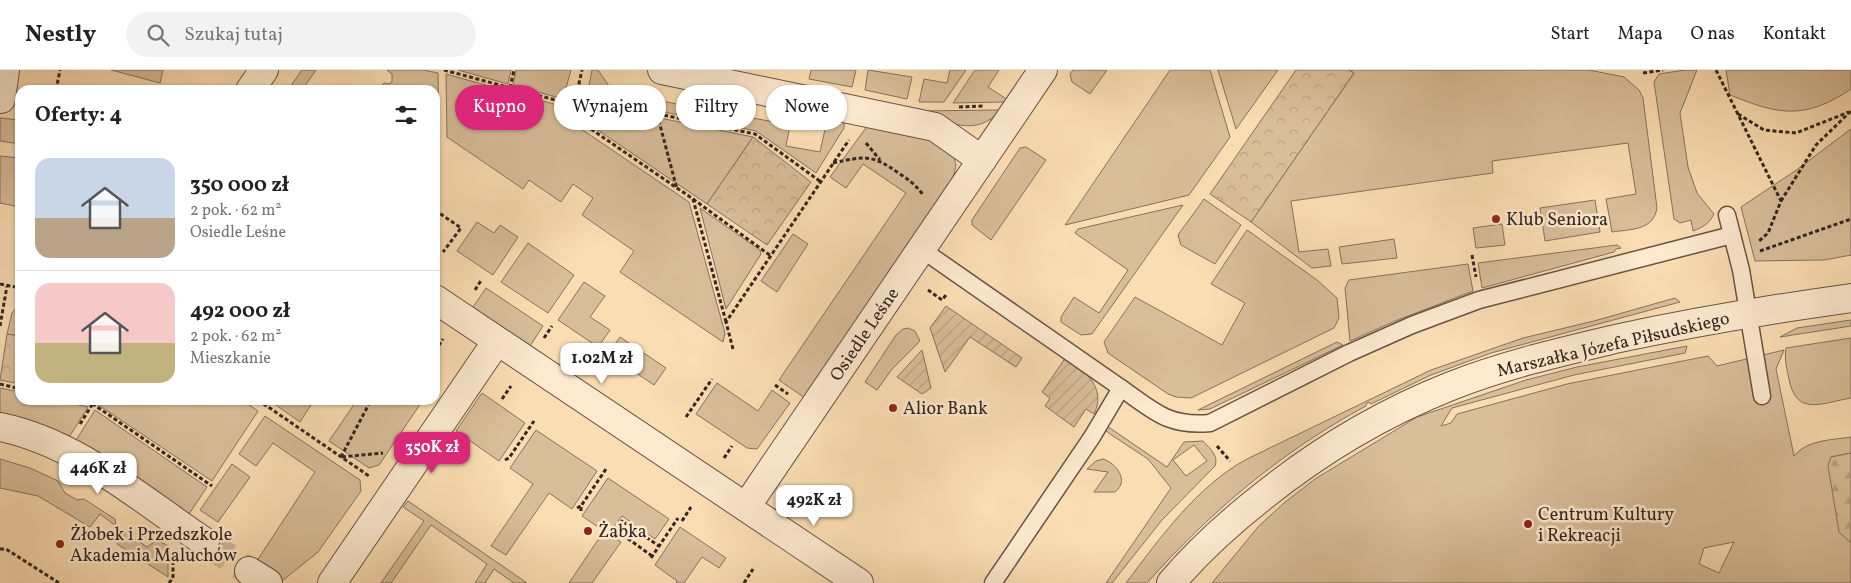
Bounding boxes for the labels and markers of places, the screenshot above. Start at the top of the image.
place label: Klub Seniora [1506,208,1608,233]
marker: Klub Seniora [1490,213,1502,225]
pin: 1.02M zł [550,342,654,385]
place label: Alior Bank [903,397,988,422]
marker: Alior Bank [887,402,899,414]
pin: 350K zł [386,432,478,474]
pin: 446K zł [52,452,144,495]
pin: 492K zł [768,484,860,527]
place label: Centrum Kultury i Rekreacji [1538,503,1674,549]
marker: Centrum Kultury i Rekreacji [1522,518,1534,530]
place label: Żabka [598,520,647,545]
place label: Żłobek i Przedszkole Akademia Maluchów [70,523,237,569]
marker: Żabka [582,525,594,537]
marker: Żłobek i Przedszkole Akademia Maluchów [54,538,66,550]

